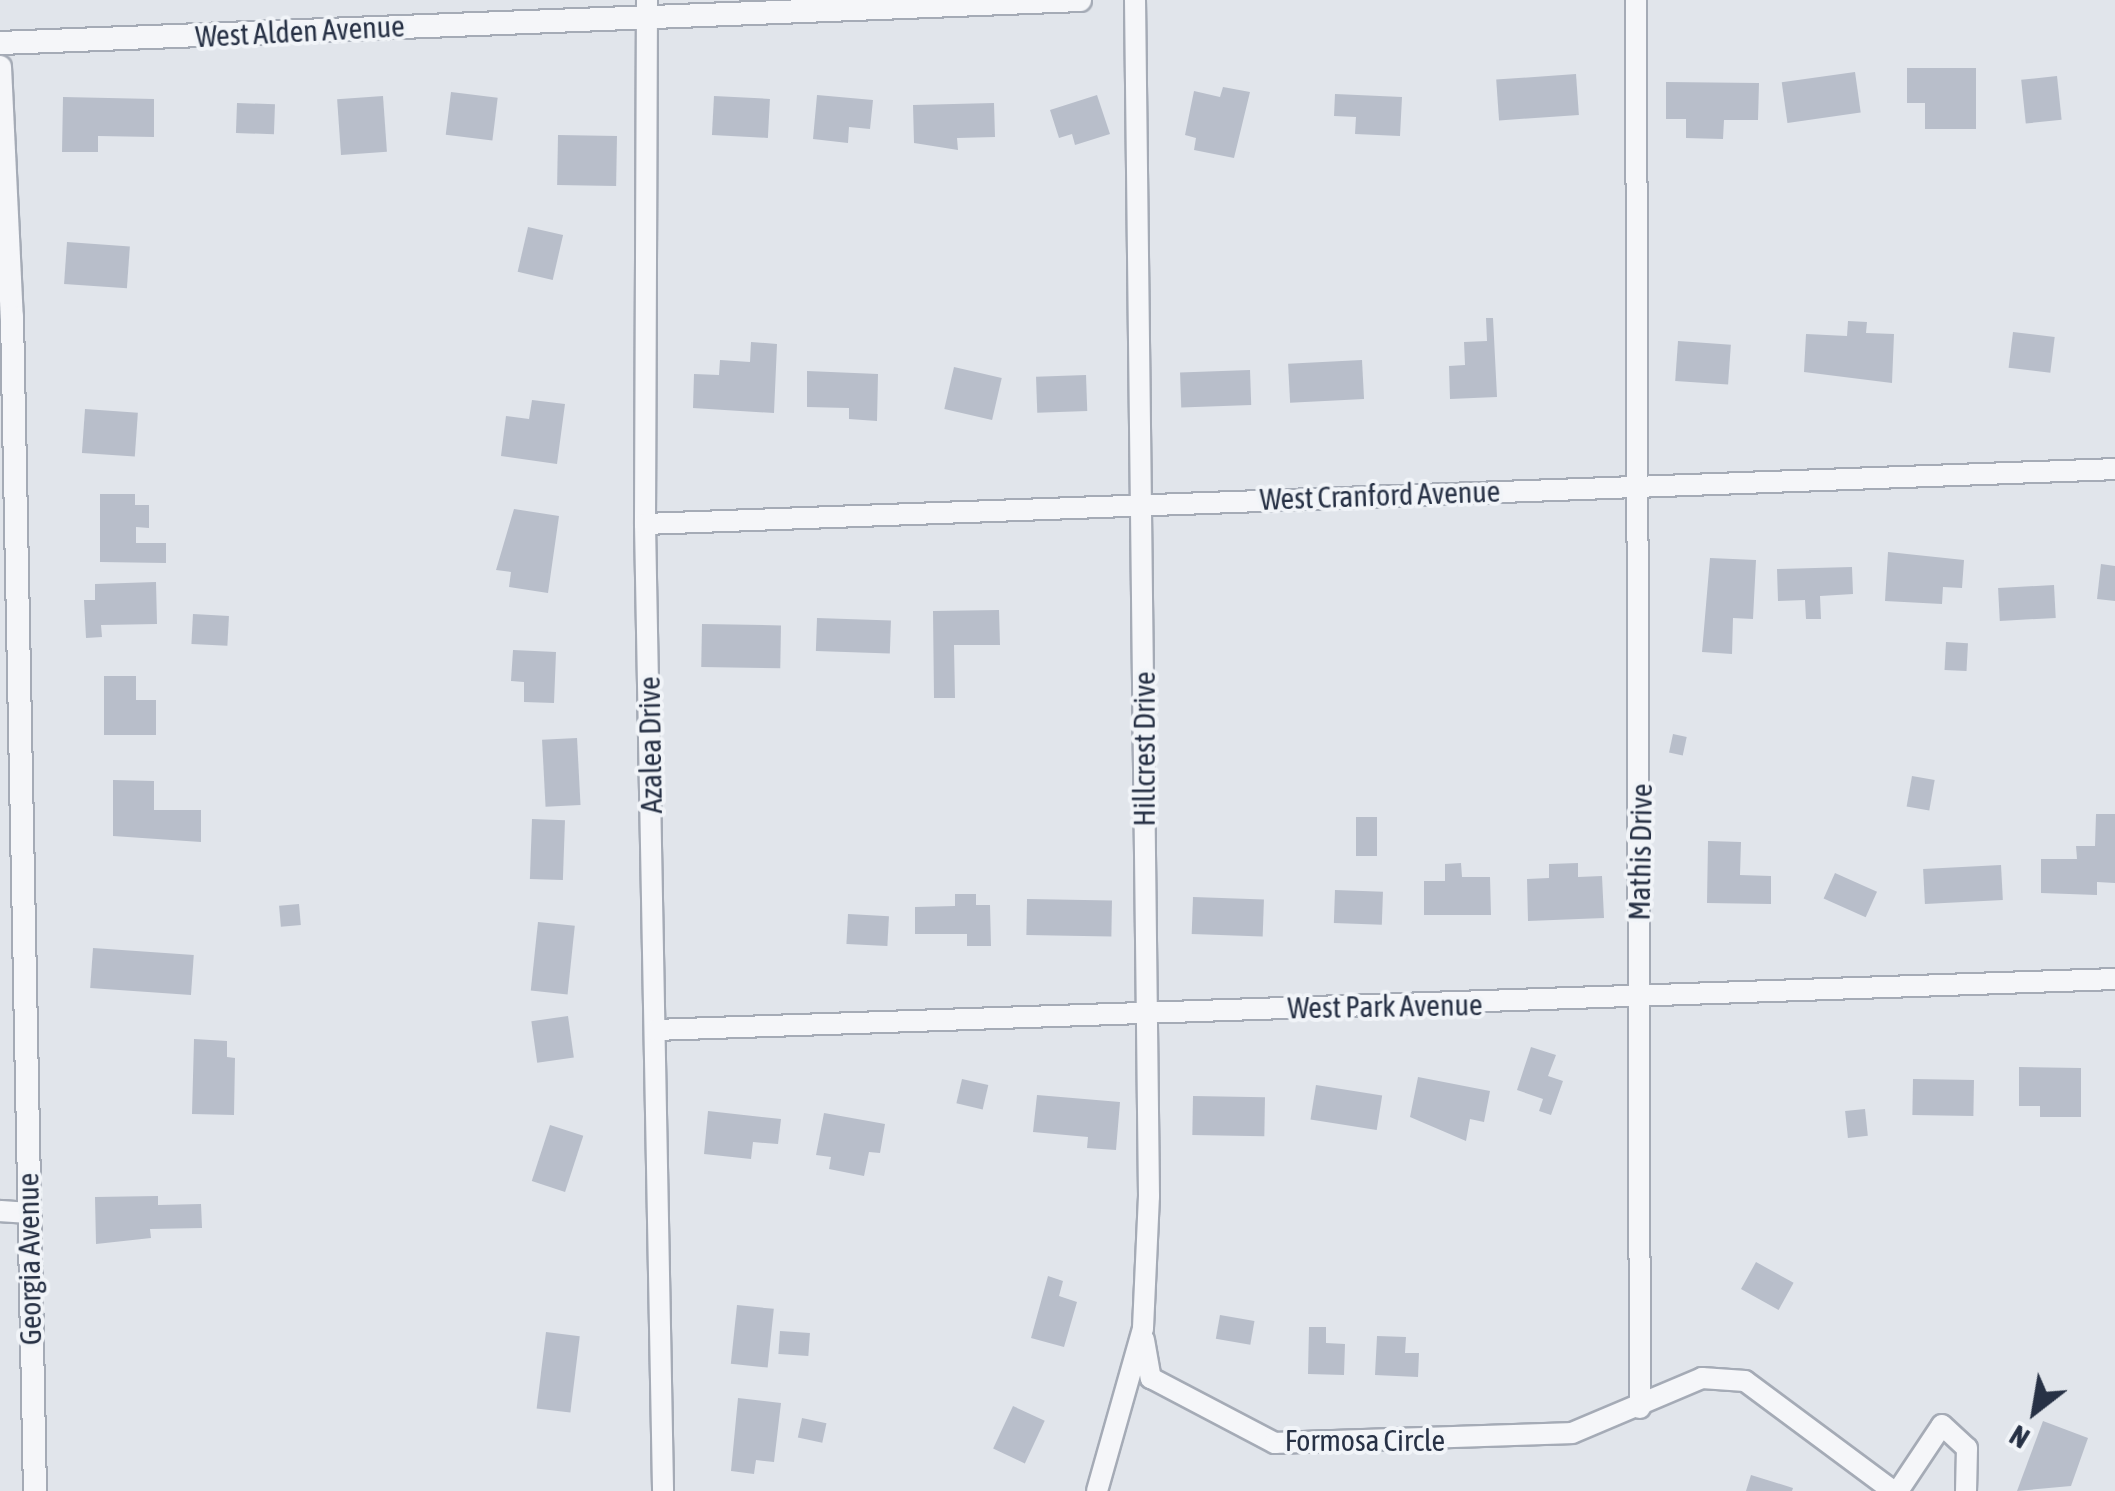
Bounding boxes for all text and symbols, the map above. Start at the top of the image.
street label: West Alden Avenue [194,8,406,54]
street label: West Cranford Avenue [1259,473,1501,517]
street label: Hillcrest Drive [1126,671,1162,827]
street label: Azalea Drive [631,676,669,814]
street label: Mathis Drive [1621,783,1659,921]
street label: West Park Avenue [1287,986,1483,1026]
street label: Georgia Avenue [9,1173,49,1345]
north arrow [1985,1361,2085,1461]
text: N [2004,1419,2035,1455]
street label: Formosa Circle [1285,1422,1445,1458]

